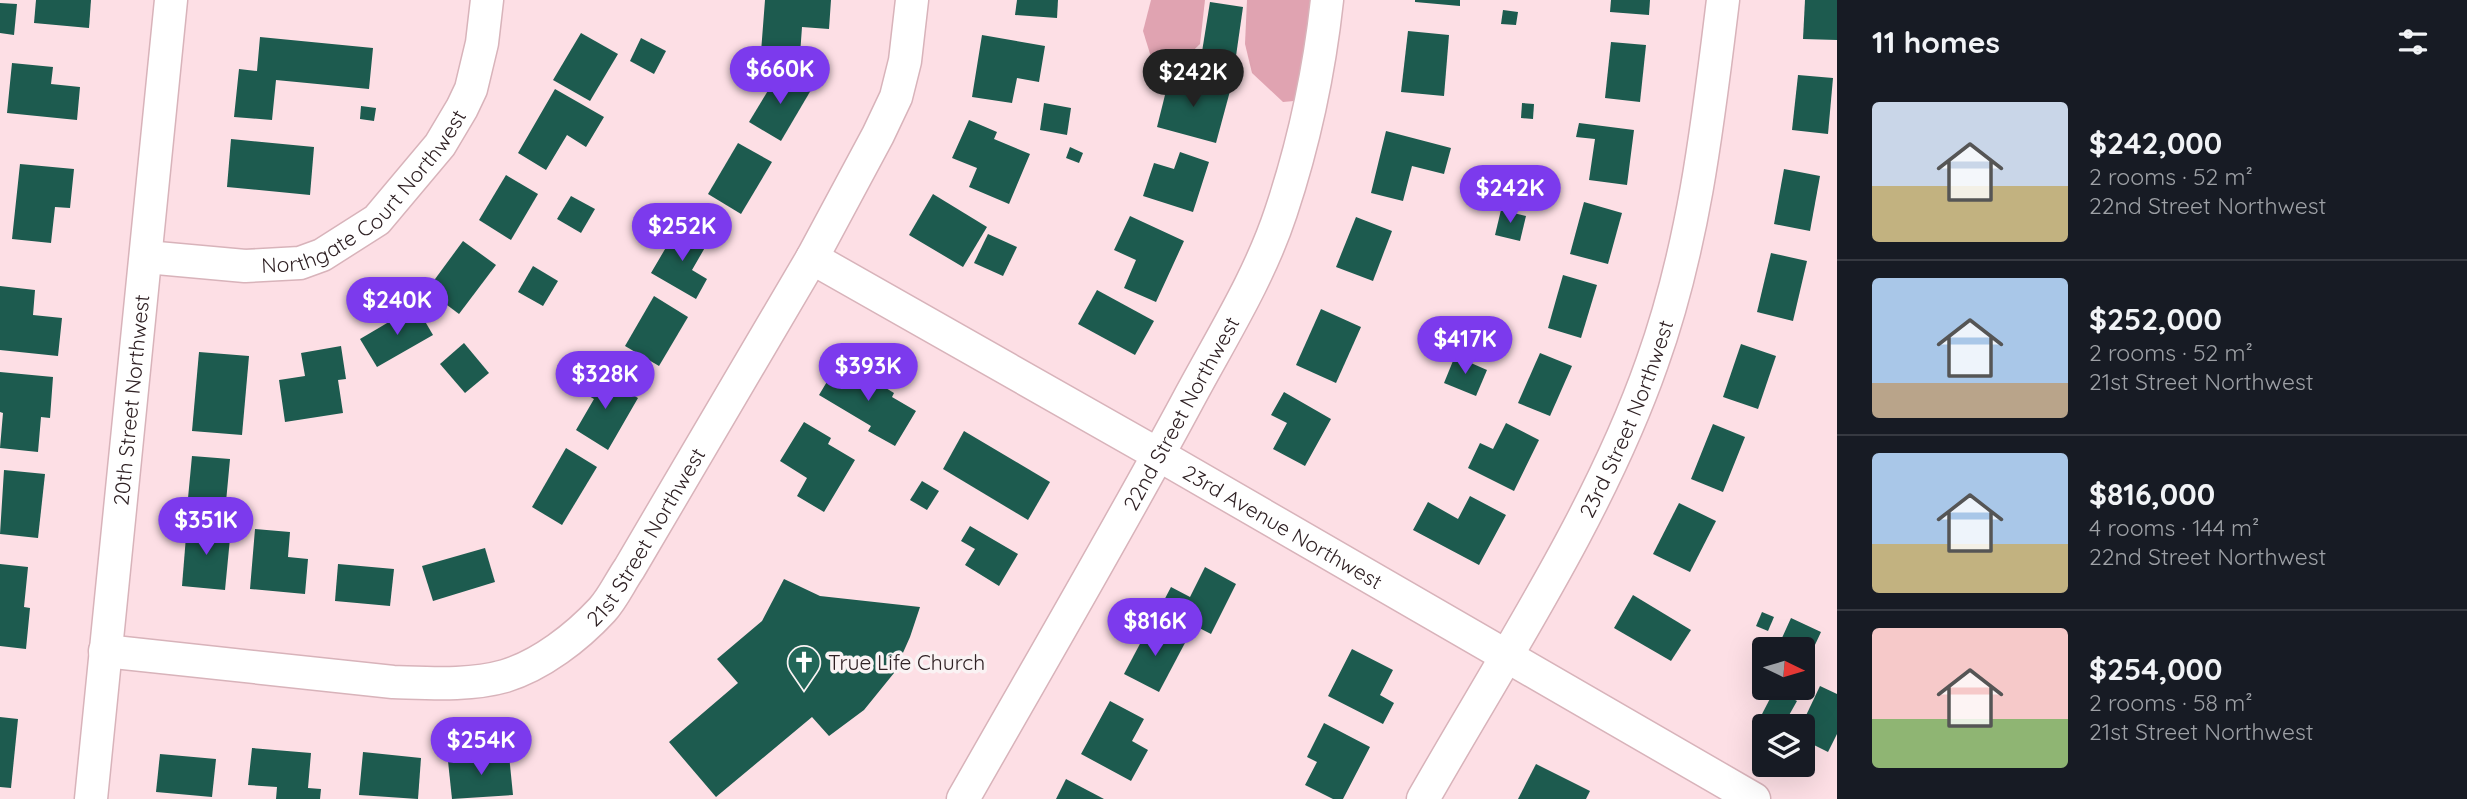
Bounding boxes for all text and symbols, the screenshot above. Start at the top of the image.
text: 11 homes [1872,23,2000,61]
icon: filters [2394,23,2432,61]
pin: $660K [731,46,829,106]
pin: $242K [1144,50,1242,109]
text: $660K [746,54,814,83]
text: $242K [1159,57,1227,86]
street label: Northgate Court Northwest [261,105,471,278]
text: $242,000 [2089,124,2222,162]
icon: home [1928,130,2012,214]
text: 2 rooms · 52 m² [2089,162,2253,191]
pin: $242K [1461,166,1559,225]
text: $242K [1476,173,1544,202]
text: 22nd Street Northwest [2089,191,2326,220]
pin: $252K [633,204,731,263]
text: $252K [648,211,716,240]
pin: $240K [348,278,446,337]
text: $240K [362,285,432,314]
street label: 20th Street Northwest [107,293,154,507]
text: $252,000 [2089,300,2222,338]
icon: home [1928,306,2012,390]
street label: 22nd Street Northwest [1117,312,1245,515]
pin: $417K [1416,316,1514,376]
street label: 23rd Street Northwest [1573,317,1678,522]
text: $417K [1433,324,1497,353]
text: 2 rooms · 52 m² [2089,338,2253,367]
pin: $393K [819,344,917,403]
text: $393K [835,351,901,380]
pin: $328K [556,352,654,411]
text: $328K [572,359,638,388]
text: 21st Street Northwest [2089,367,2313,396]
street label: 21st Street Northwest [581,443,710,632]
street label: 23rd Avenue Northwest [1178,459,1387,594]
text: $816,000 [2089,475,2215,513]
icon: home [1928,481,2012,565]
pin: $351K [157,498,255,557]
text: $351K [174,505,238,534]
text: 4 rooms · 144 m² [2089,513,2259,542]
text: 22nd Street Northwest [2089,542,2326,571]
pin: $816K [1106,598,1204,658]
text: $816K [1123,606,1187,635]
north arrow [1752,637,1815,700]
map controls [1752,637,1815,777]
church icon: True Life Church [785,643,823,692]
place label: True Life Church [828,649,985,675]
text: $254,000 [2089,650,2222,688]
icon: home [1928,656,2012,740]
text: 2 rooms · 58 m² [2089,688,2252,717]
button: layers [1752,714,1815,777]
text: 21st Street Northwest [2089,717,2313,746]
pin: $254K [432,718,530,777]
text: $254K [447,725,515,754]

